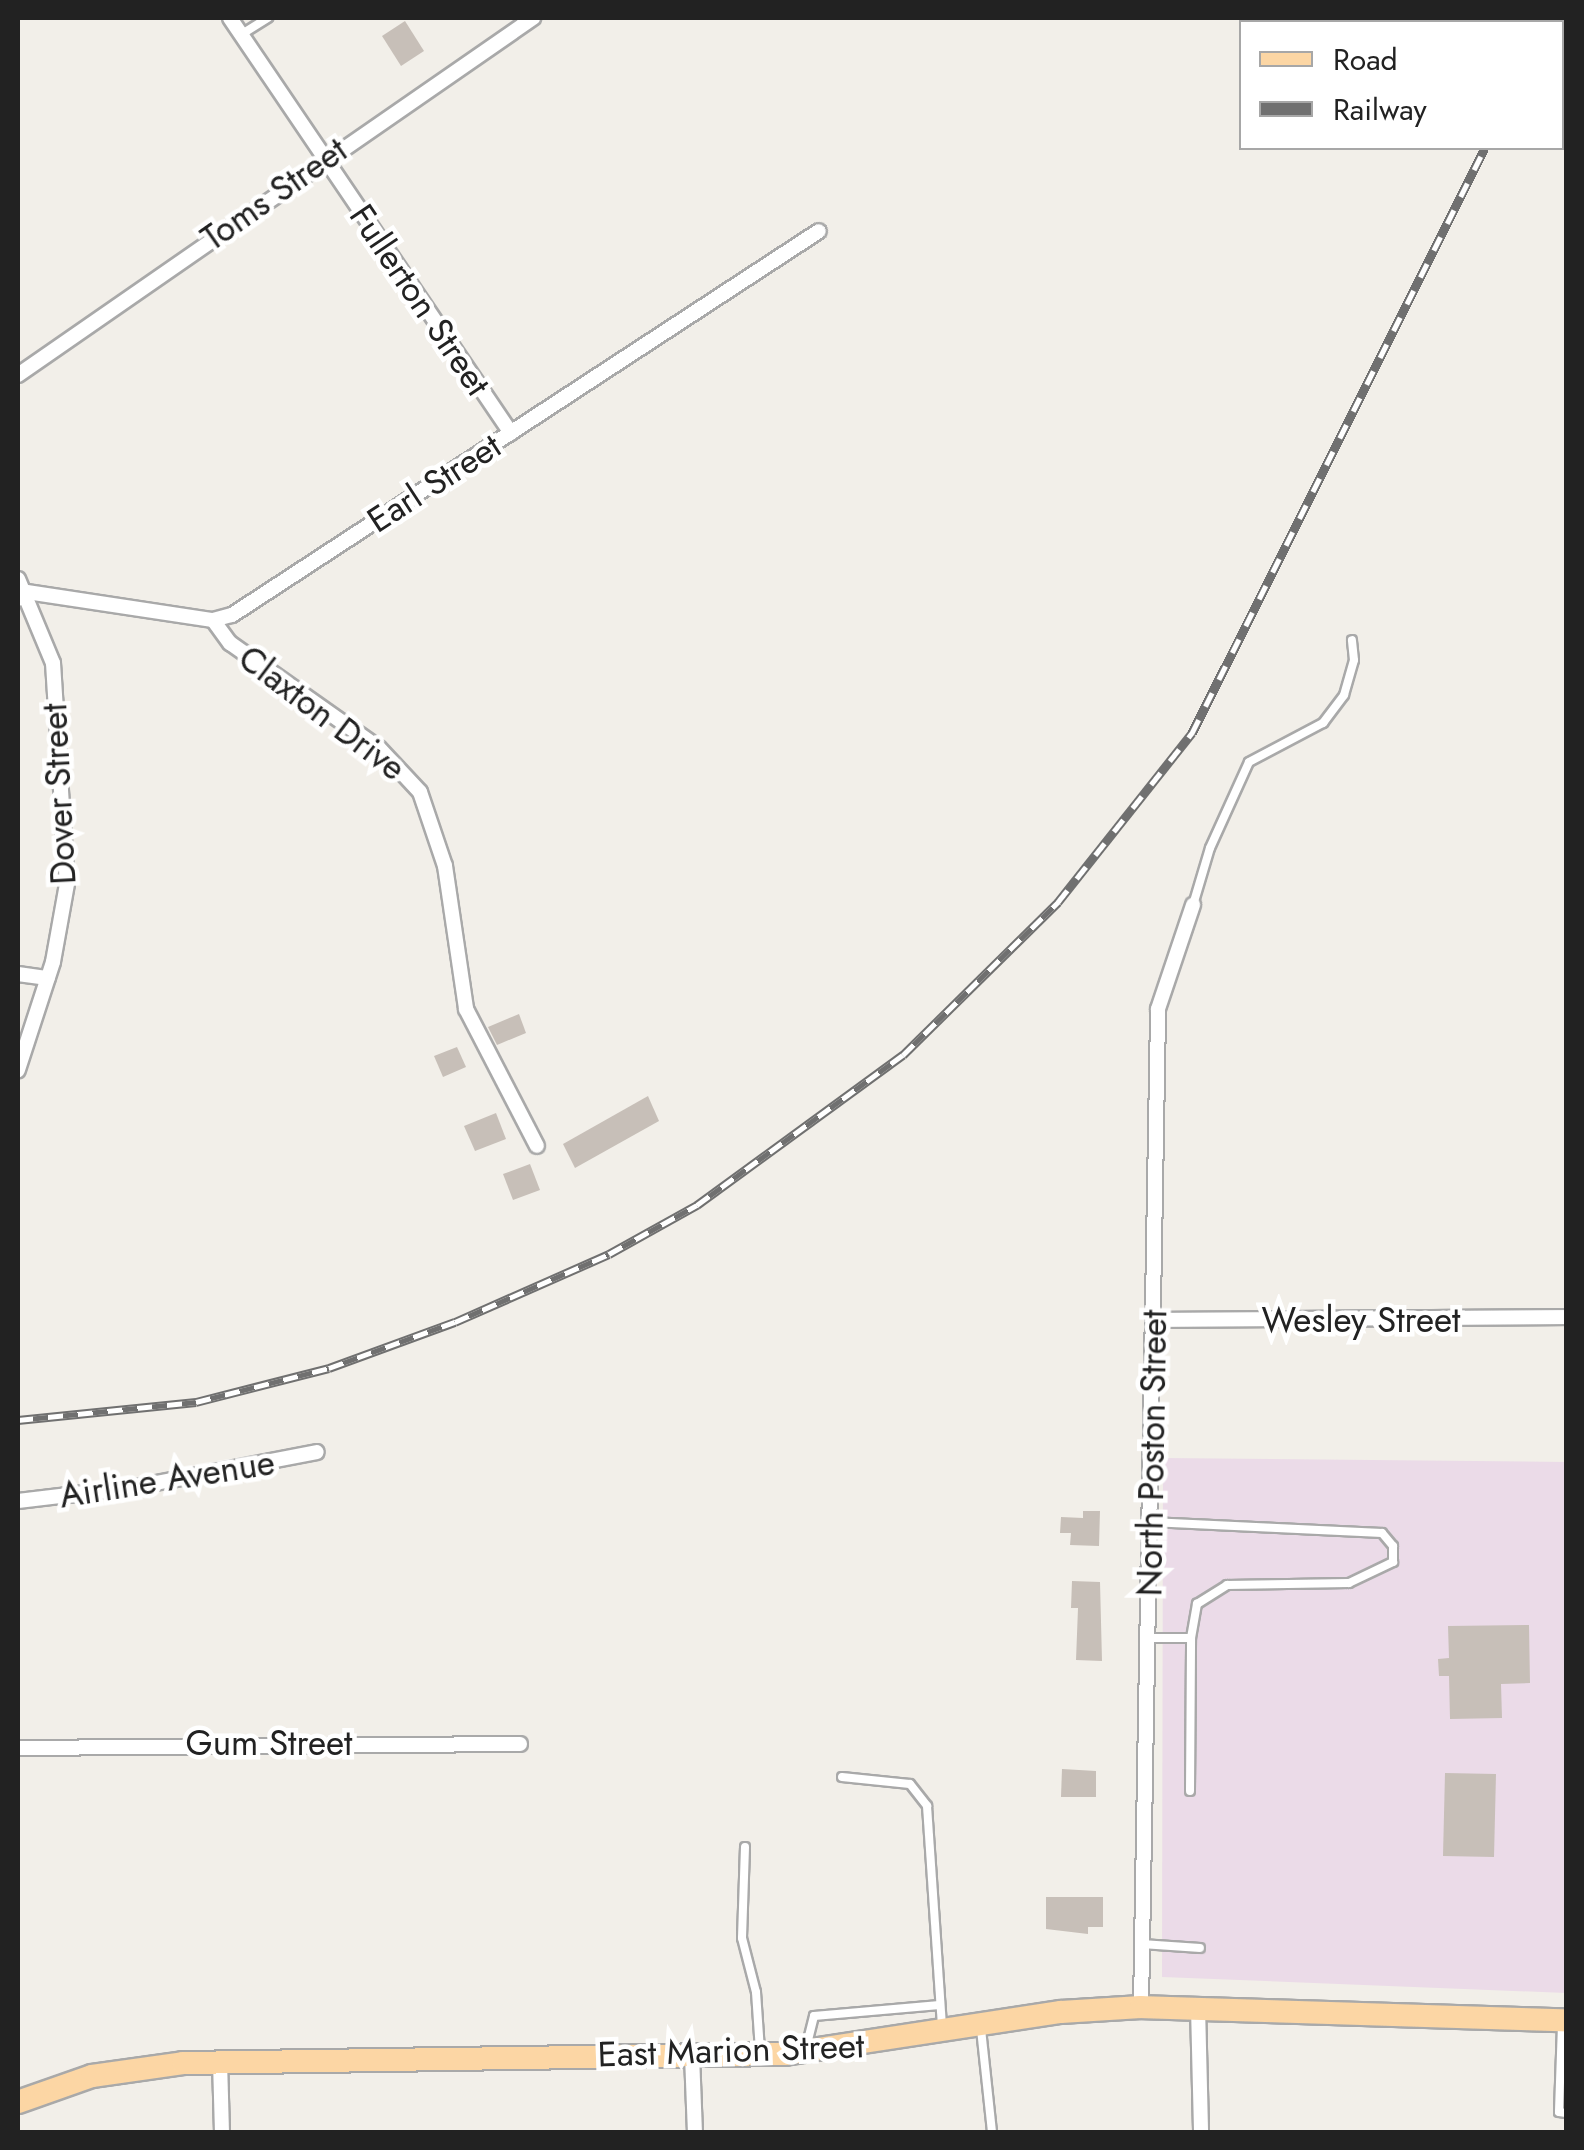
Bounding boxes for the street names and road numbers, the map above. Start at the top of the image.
street label: Toms Street [193,129,355,259]
street label: Fullerton Street [341,197,499,403]
street label: Earl Street [360,424,508,542]
street label: Claxton Drive [230,637,414,789]
street label: Dover Street [33,702,85,886]
street label: Wesley Street [1262,1299,1460,1341]
street label: North Poston Street [1129,1309,1175,1597]
street label: Airline Avenue [56,1441,278,1517]
street label: Gum Street [186,1722,352,1764]
street label: East Marion Street [597,2024,865,2076]

